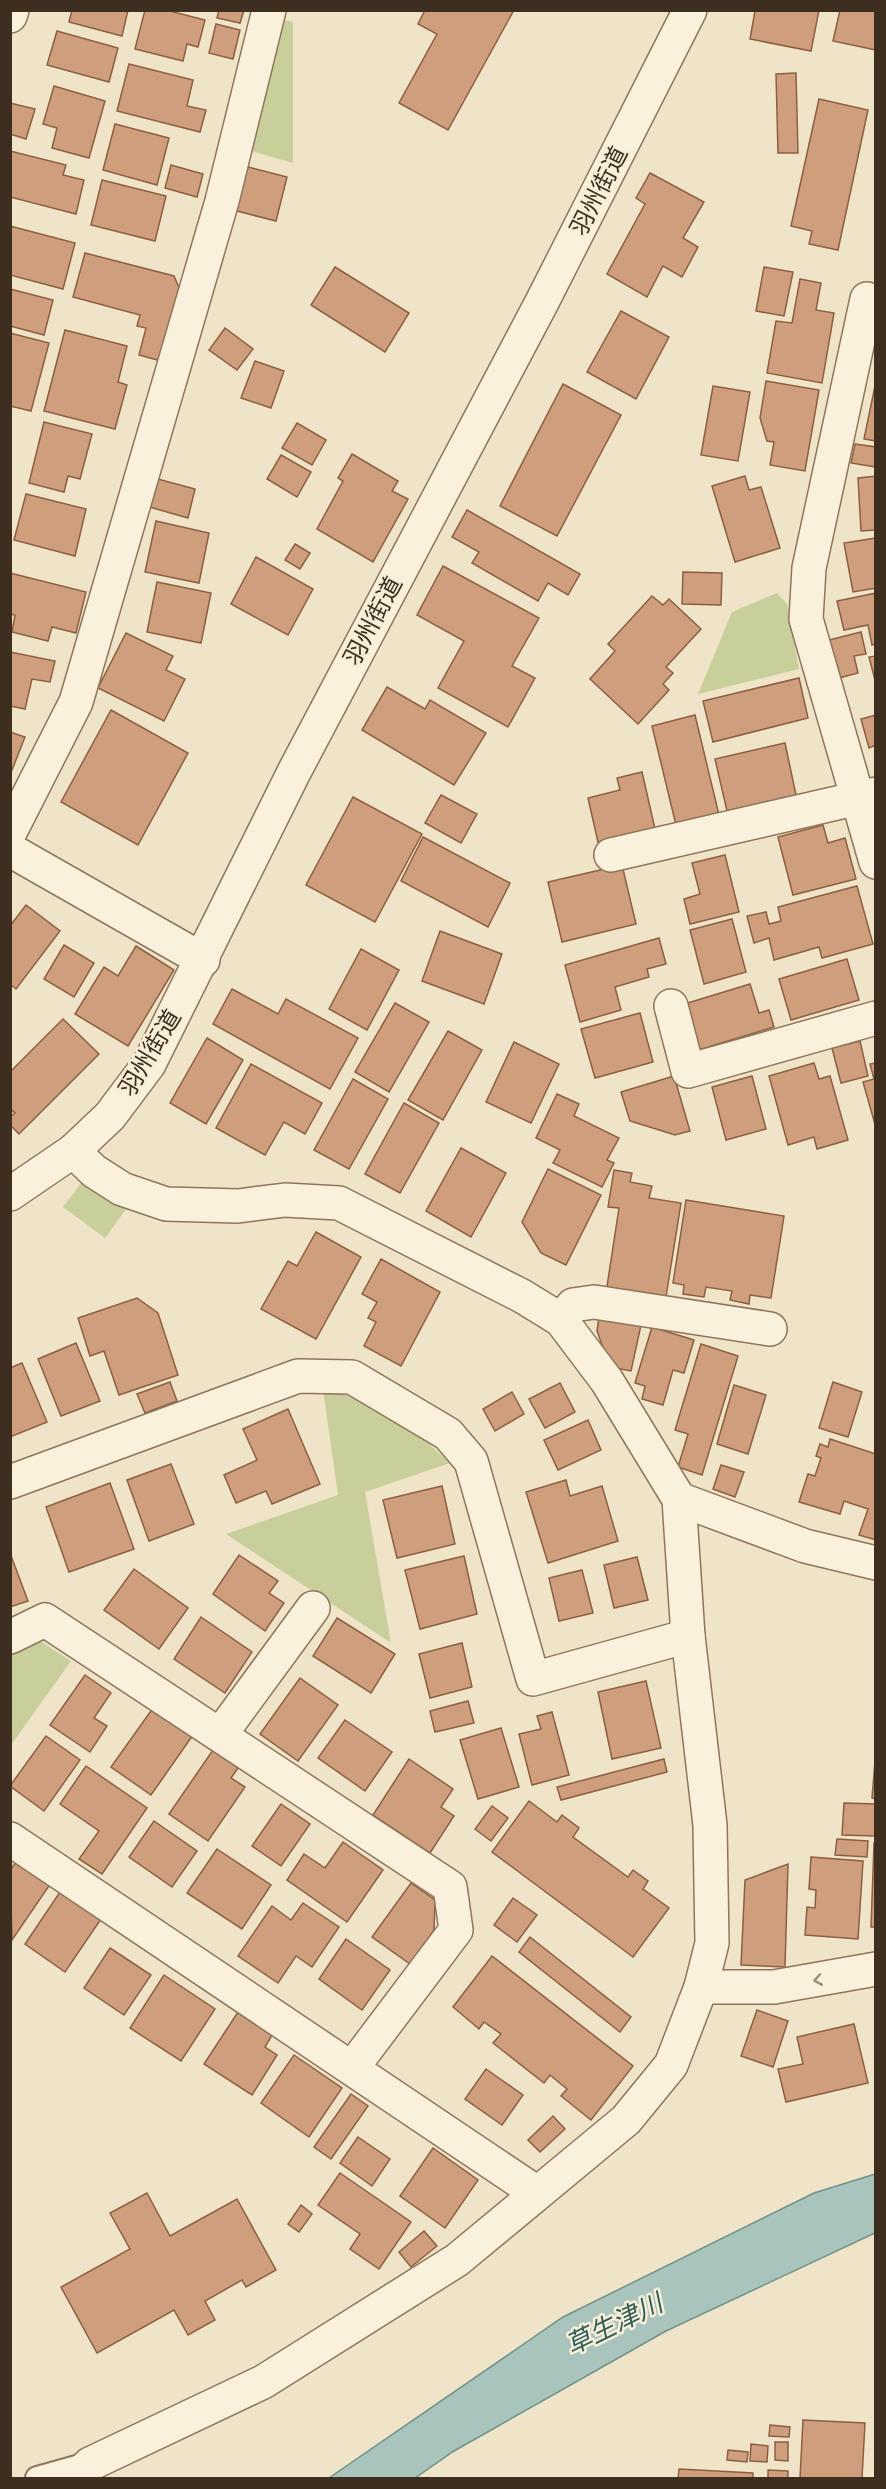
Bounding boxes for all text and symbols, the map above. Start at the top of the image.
street label: 羽州街道 [564,141,633,240]
street label: 羽州街道 [337,572,408,670]
street label: 羽州街道 [112,1004,187,1101]
one-way arrow [813,1973,823,1985]
water label: 草生津川 [560,2286,670,2361]

